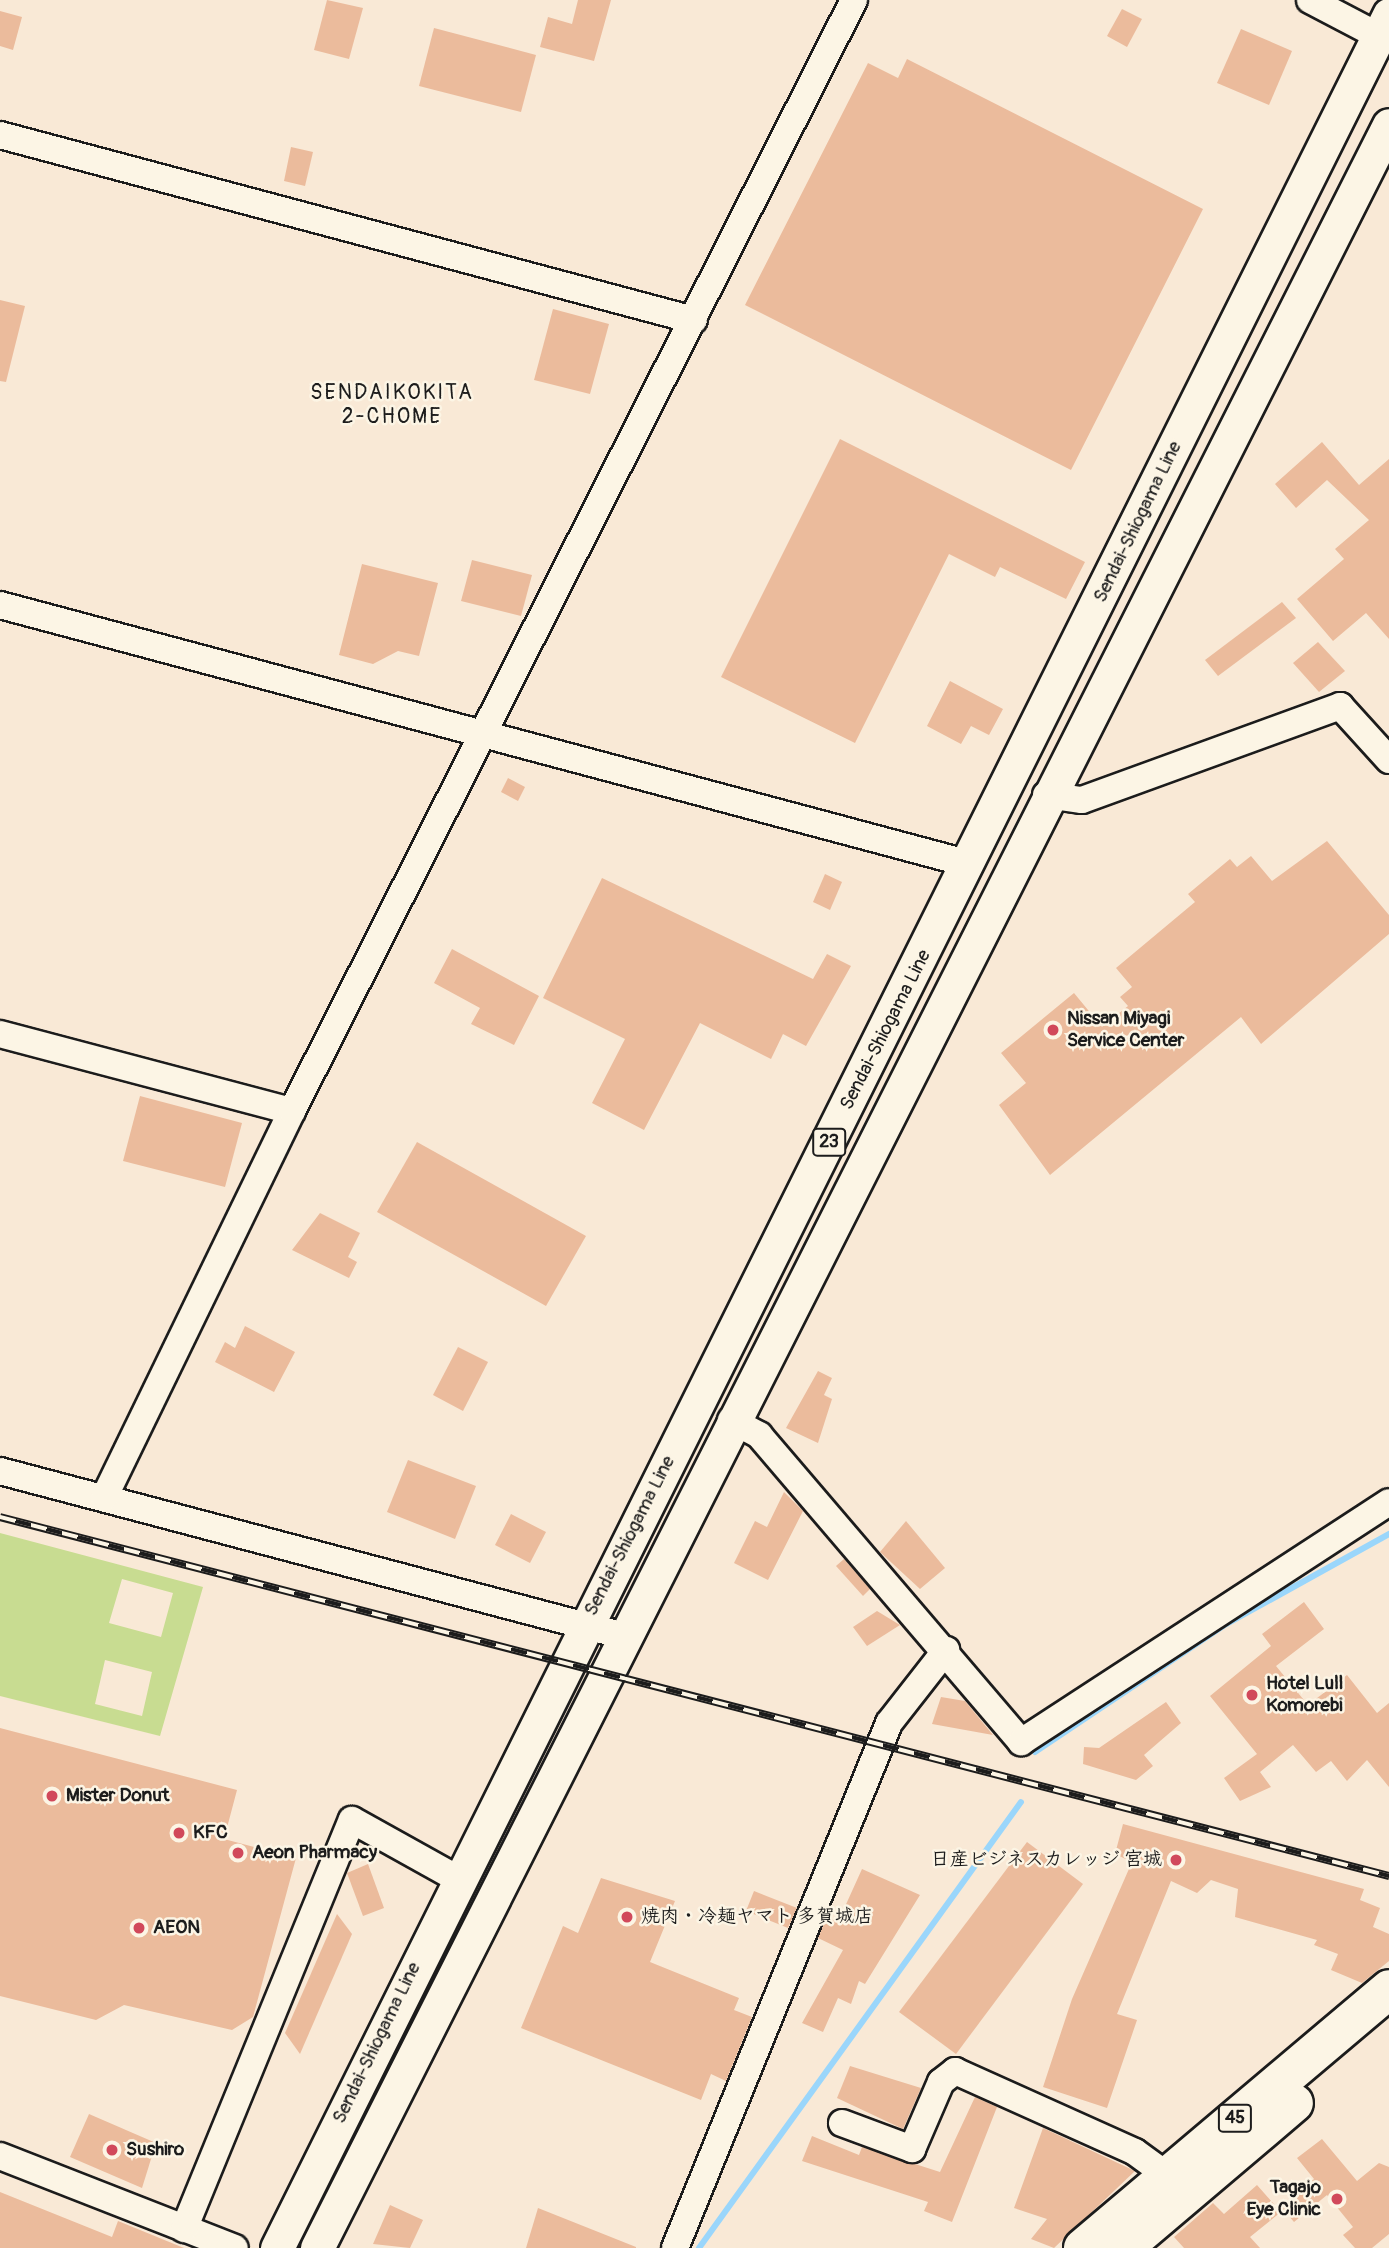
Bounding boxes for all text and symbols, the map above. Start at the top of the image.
district label: SENDAIKOKITA 2-CHOME [312,380,472,430]
street label: Sendai-Shiogama Line [1089,438,1187,606]
street label: Sendai-Shiogama Line [836,946,936,1114]
place label: Nissan Miyagi Service Center [1067,1008,1184,1052]
marker: Nissan Miyagi Service Center [1045,1022,1061,1038]
road number: 23 [812,1128,846,1156]
street label: Sendai-Shiogama Line [580,1452,680,1620]
place label: Hotel Lull Komorebi [1266,1673,1343,1717]
marker: Hotel Lull Komorebi [1244,1687,1260,1703]
place label: Mister Donut [66,1785,169,1807]
marker: Mister Donut [44,1788,60,1804]
place label: KFC [193,1822,228,1844]
marker: KFC [171,1825,187,1841]
place label: Aeon Pharmacy [252,1842,377,1864]
marker: Aeon Pharmacy [230,1845,246,1861]
place label: 日産ビジネスカレッジ 宮城 [930,1849,1162,1871]
marker: 日産ビジネスカレッジ 宮城 [1168,1852,1184,1868]
place label: 焼肉・冷麺ヤマト 多賀城店 [641,1906,873,1928]
marker: 焼肉・冷麺ヤマト 多賀城店 [619,1909,635,1925]
place label: AEON [153,1917,200,1939]
marker: AEON [131,1920,147,1936]
street label: Sendai-Shiogama Line [328,1959,426,2127]
road number: 45 [1218,2104,1252,2132]
place label: Sushiro [126,2139,184,2161]
marker: Sushiro [104,2142,120,2158]
place label: Tagajo Eye Clinic [1246,2177,1321,2221]
marker: Tagajo Eye Clinic [1327,2189,1347,2209]

